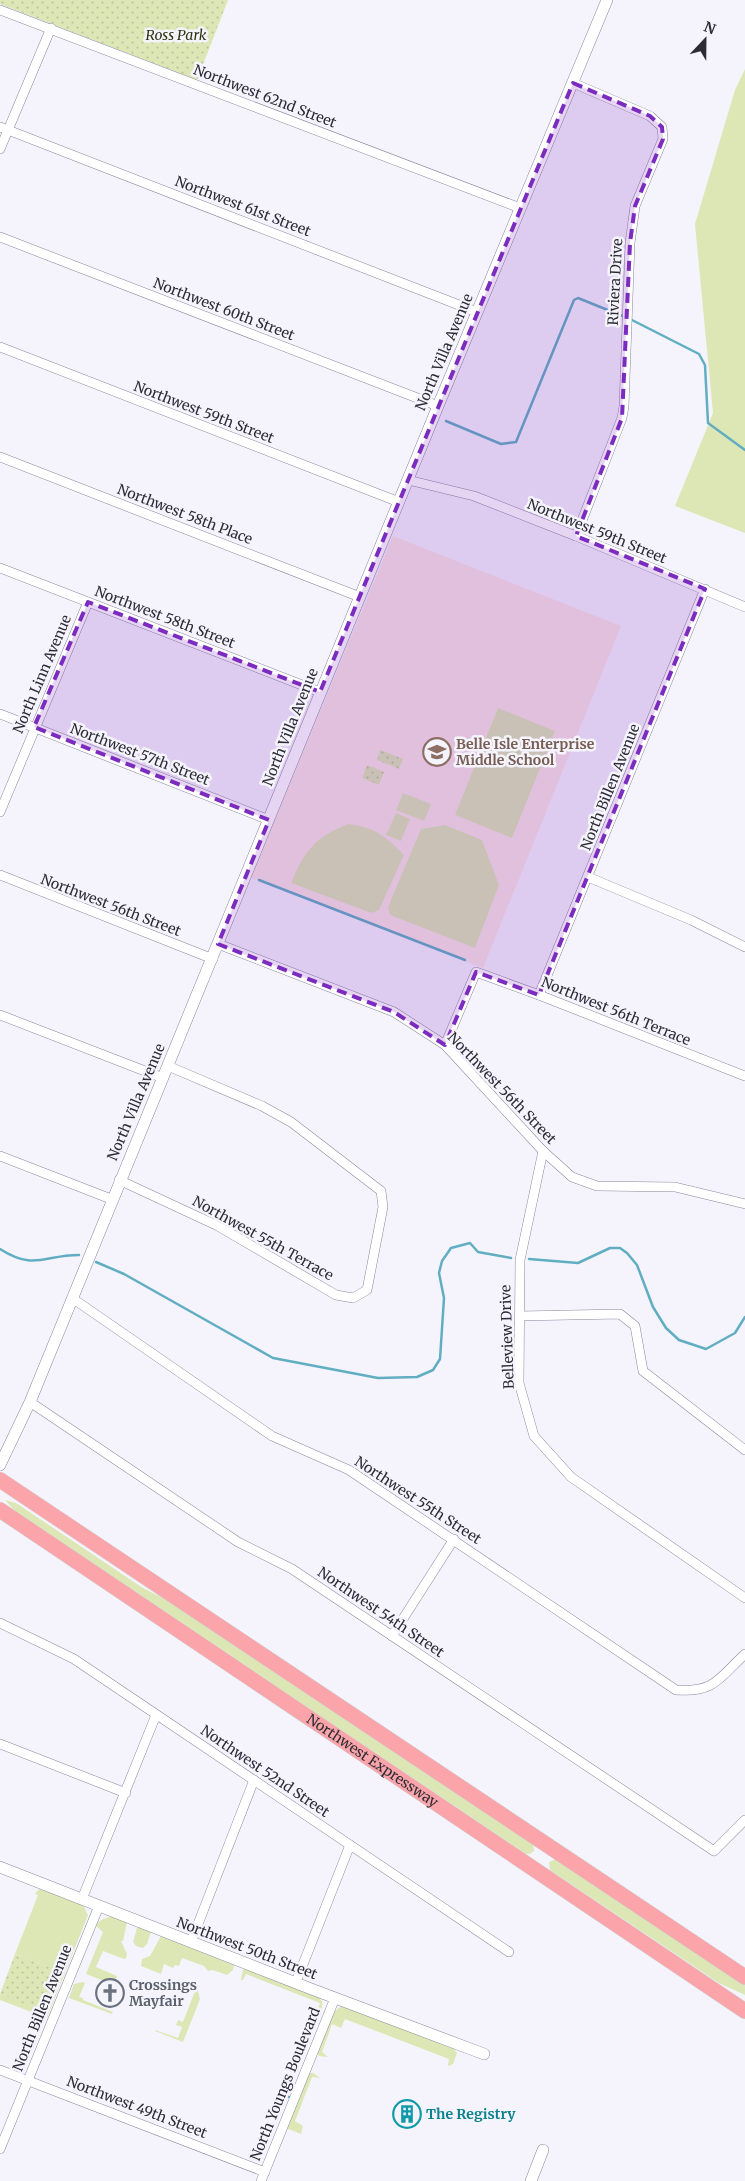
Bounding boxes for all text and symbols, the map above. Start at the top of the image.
north arrow [680,15,730,65]
text: N [701,18,718,38]
park label: Ross Park [146,26,207,44]
street label: Northwest 62nd Street [191,60,339,132]
street label: Northwest 61st Street [173,172,314,240]
street label: Riviera Drive [604,238,626,326]
street label: Northwest 60th Street [151,274,298,344]
street label: North Villa Avenue [411,291,477,413]
street label: Northwest 59th Street [131,377,277,447]
street label: Northwest 58th Place [115,480,255,548]
street label: Northwest 59th Street [525,495,670,567]
street label: Northwest 58th Street [92,582,238,652]
street label: North Linn Avenue [9,612,75,736]
street label: North Villa Avenue [258,665,322,789]
street label: Northwest 57th Street [68,719,213,789]
street label: North Billen Avenue [576,721,644,853]
place label: Belle Isle Enterprise Middle School [456,735,595,769]
school or university icon: Belle Isle Enterprise Middle School [422,737,452,767]
street label: Northwest 56th Street [38,870,184,940]
street label: Northwest 56th Terrace [539,973,693,1049]
street label: Northwest 56th Street [444,1028,560,1148]
street label: North Villa Avenue [103,1041,169,1163]
street label: Northwest 55th Terrace [189,1192,337,1284]
street label: Belleview Drive [496,1284,518,1390]
street label: Northwest 55th Street [351,1452,485,1548]
street label: Northwest 54th Street [314,1563,448,1661]
street label: Northwest Expressway [303,1710,443,1812]
street label: Northwest 52nd Street [197,1721,333,1821]
street label: Northwest 50th Street [174,1913,320,1983]
street label: North Billen Avenue [8,1942,76,2074]
place label: Crossings Mayfair [129,1976,197,2010]
church icon: Crossings Mayfair [95,1978,125,2008]
street label: North Youngs Boulevard [246,2004,324,2163]
street label: Northwest 49th Street [64,2072,210,2142]
building icon: The Registry [392,2099,422,2129]
place label: The Registry [426,2105,516,2123]

